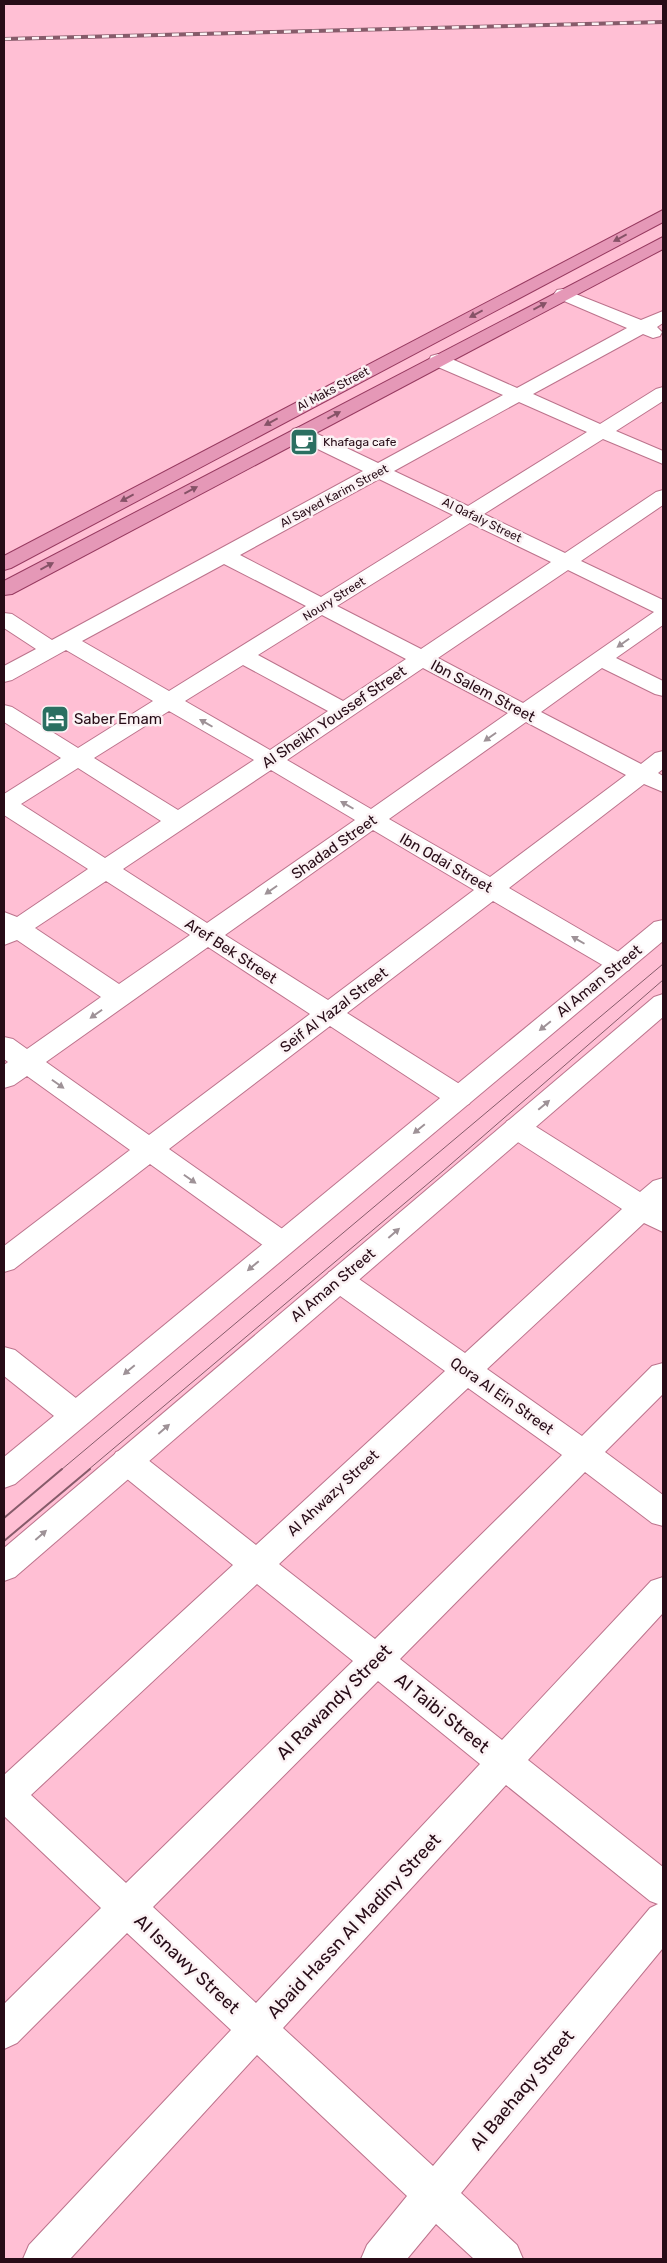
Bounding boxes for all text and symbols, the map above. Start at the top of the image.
one-way arrow [613,234,628,242]
one-way arrow [533,302,547,310]
one-way arrow [469,310,484,318]
street label: Al Maks Street [294,364,372,414]
one-way arrow [327,411,342,419]
one-way arrow [263,418,278,426]
cafe icon: Khafaga cafe [289,427,319,457]
place label: Khafaga cafe [323,435,397,449]
street label: Al Sayed Karim Street [277,461,391,530]
one-way arrow [184,486,197,495]
one-way arrow [121,494,134,503]
street label: Al Qafaly Street [440,495,524,545]
one-way arrow [40,562,54,570]
street label: Noury Street [300,574,368,624]
one-way arrow [616,638,630,648]
street label: Ibn Salem Street [428,656,538,726]
street label: Al Sheikh Youssef Street [258,662,410,772]
hotel icon: Saber Emam [40,704,70,734]
place label: Saber Emam [74,710,162,728]
one-way arrow [199,719,214,727]
one-way arrow [484,732,497,742]
one-way arrow [340,800,353,809]
street label: Shadad Street [288,811,380,883]
street label: Ibn Odai Street [397,829,496,897]
one-way arrow [265,885,278,895]
street label: Aref Bek Street [182,915,281,988]
one-way arrow [571,935,584,944]
street label: Al Aman Street [553,941,645,1021]
street label: Seif Al Yazal Street [277,964,391,1056]
one-way arrow [89,1009,102,1019]
one-way arrow [538,1021,551,1032]
one-way arrow [51,1079,64,1090]
one-way arrow [538,1099,551,1110]
one-way arrow [413,1124,426,1135]
one-way arrow [183,1174,197,1184]
one-way arrow [388,1227,400,1239]
street label: Al Aman Street [287,1244,379,1326]
one-way arrow [247,1261,260,1272]
street label: Qora Al Ein Street [447,1354,557,1438]
one-way arrow [122,1365,135,1376]
one-way arrow [158,1424,171,1435]
street label: Al Ahwazy Street [283,1446,383,1540]
one-way arrow [34,1529,46,1541]
street label: Al Rawandy Street [272,1640,396,1764]
street label: Al Taibi Street [390,1668,494,1758]
street label: Abaid Hassn Al Madiny Street [262,1829,446,2023]
street label: Al Isnawy Street [130,1910,244,2018]
street label: Al Baehaqy Street [465,2025,579,2155]

